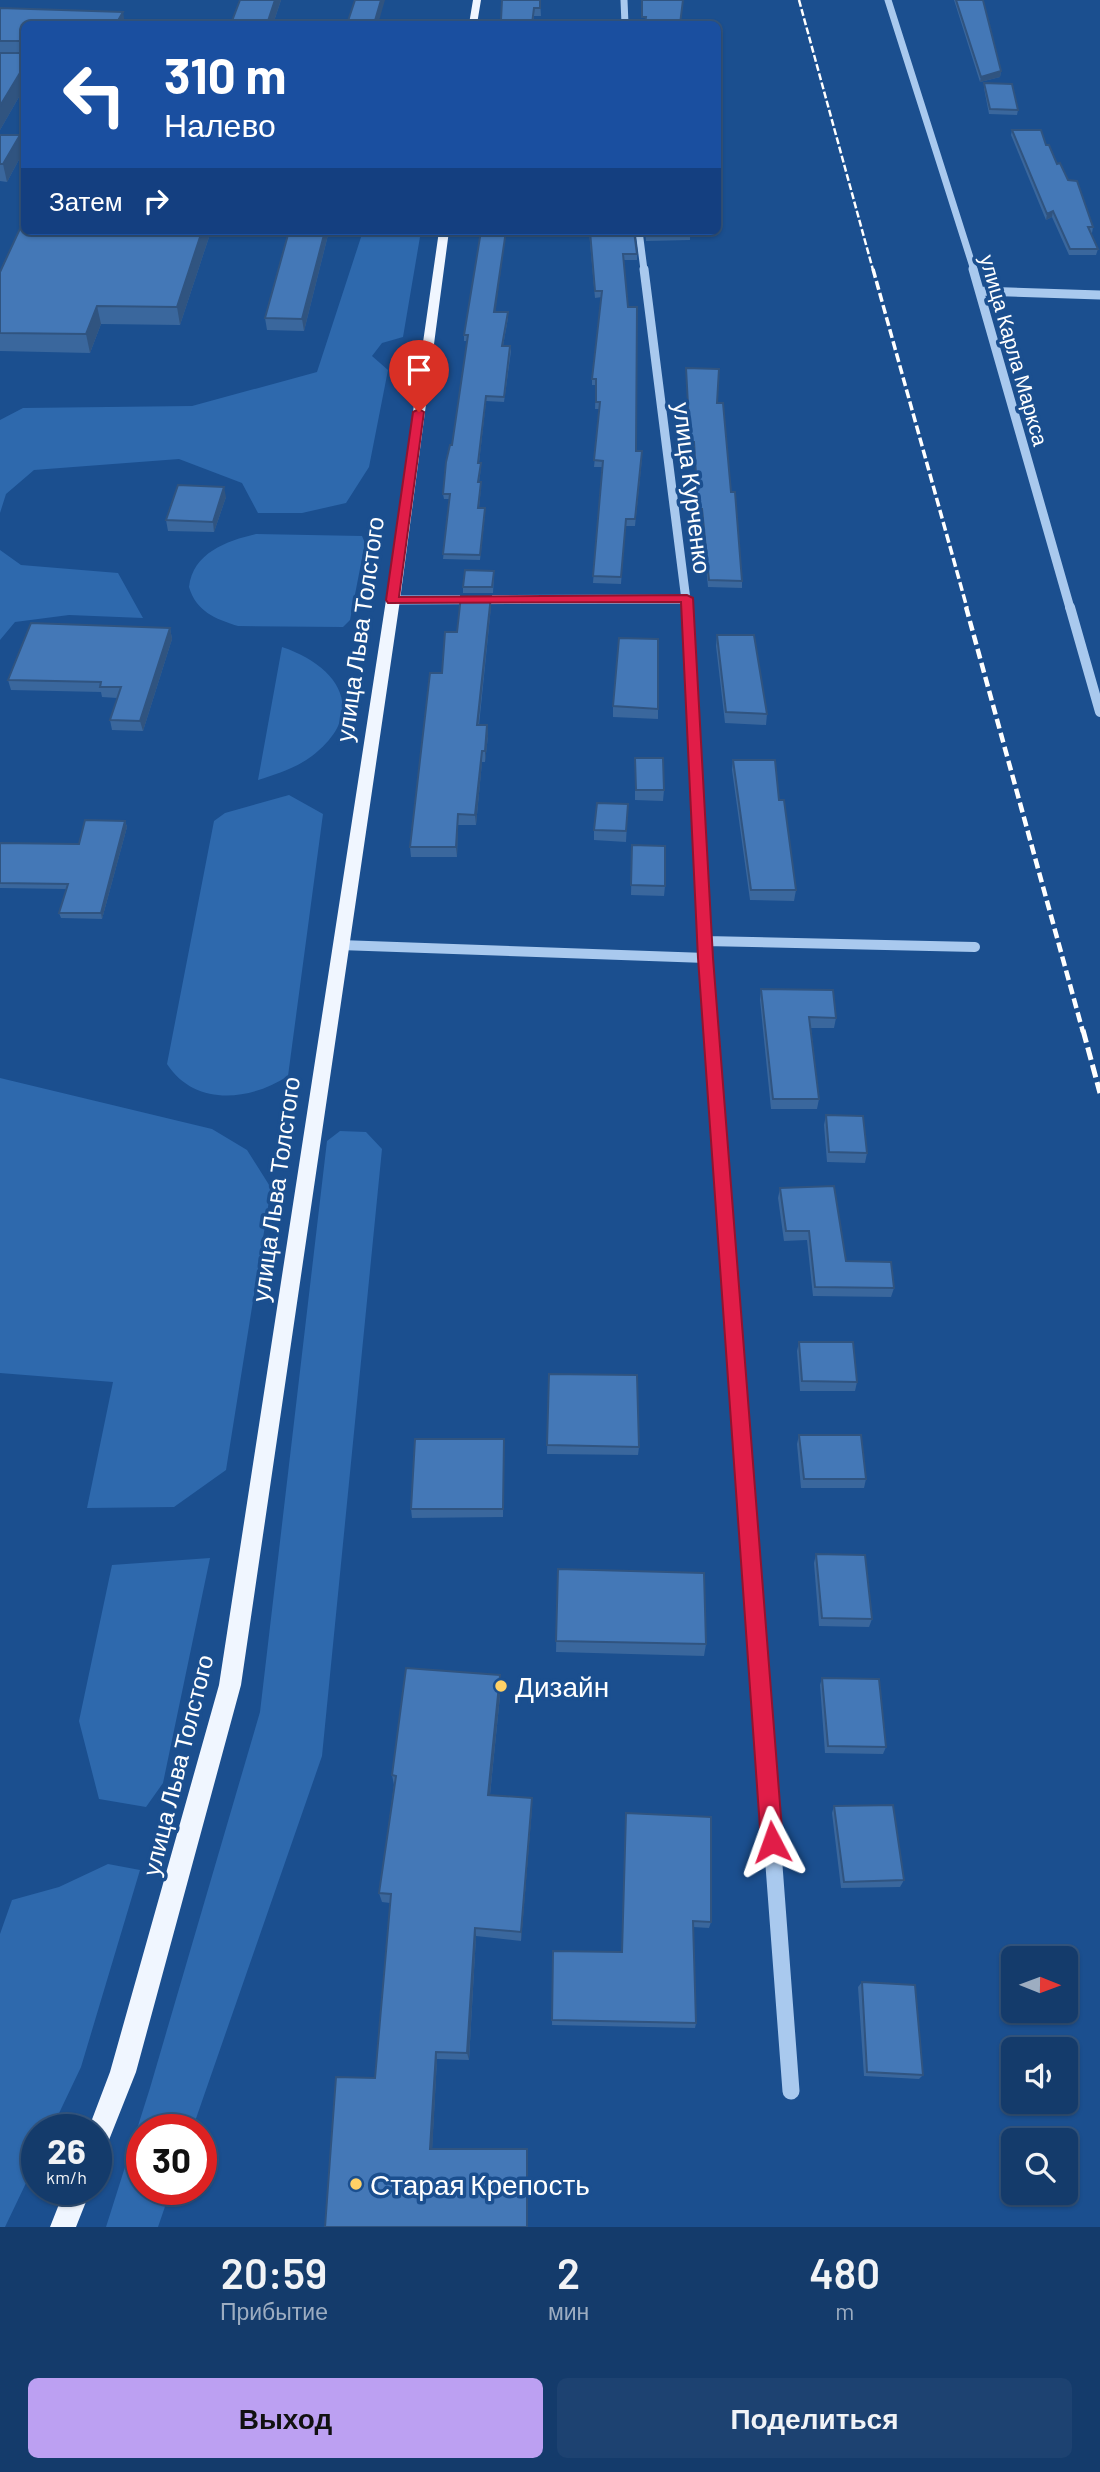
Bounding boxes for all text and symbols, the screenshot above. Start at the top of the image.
text: 310 m [164,45,286,104]
icon: left [49,49,140,140]
text: Налево [164,105,276,143]
icon: right [137,182,175,220]
text: Затем [49,185,123,216]
street label: улица Карла Маркса [976,252,1054,449]
pin [389,340,449,412]
icon: arrive [400,351,438,389]
street label: улица Курченко [668,401,718,575]
street label: улица Льва Толстого [329,515,389,743]
street label: улица Льва Толстого [245,1075,305,1303]
street label: улица Льва Толстого [135,1651,219,1879]
place label: Дизайн [515,1669,609,1703]
marker: Дизайн [493,1678,509,1694]
position arrow [735,1805,809,1879]
north arrow [1001,1946,1078,2023]
map controls [1001,1946,1078,2205]
button: sound [1001,2037,1078,2114]
speed limit sign: 30 [126,2114,217,2205]
button: search [1001,2128,1078,2205]
text: 26 [47,2129,86,2171]
text: km/h [46,2166,87,2188]
place label: Старая Крепость [370,2167,590,2201]
marker: Старая Крепость [348,2176,364,2192]
text: 20:59 [221,2247,327,2297]
text: 2 [557,2247,580,2297]
text: 480 [809,2247,880,2297]
text: Прибытие [220,2297,328,2325]
text: мин [548,2297,589,2325]
text: m [835,2297,854,2325]
button: Выход [28,2378,543,2458]
button: Поделиться [557,2378,1072,2458]

